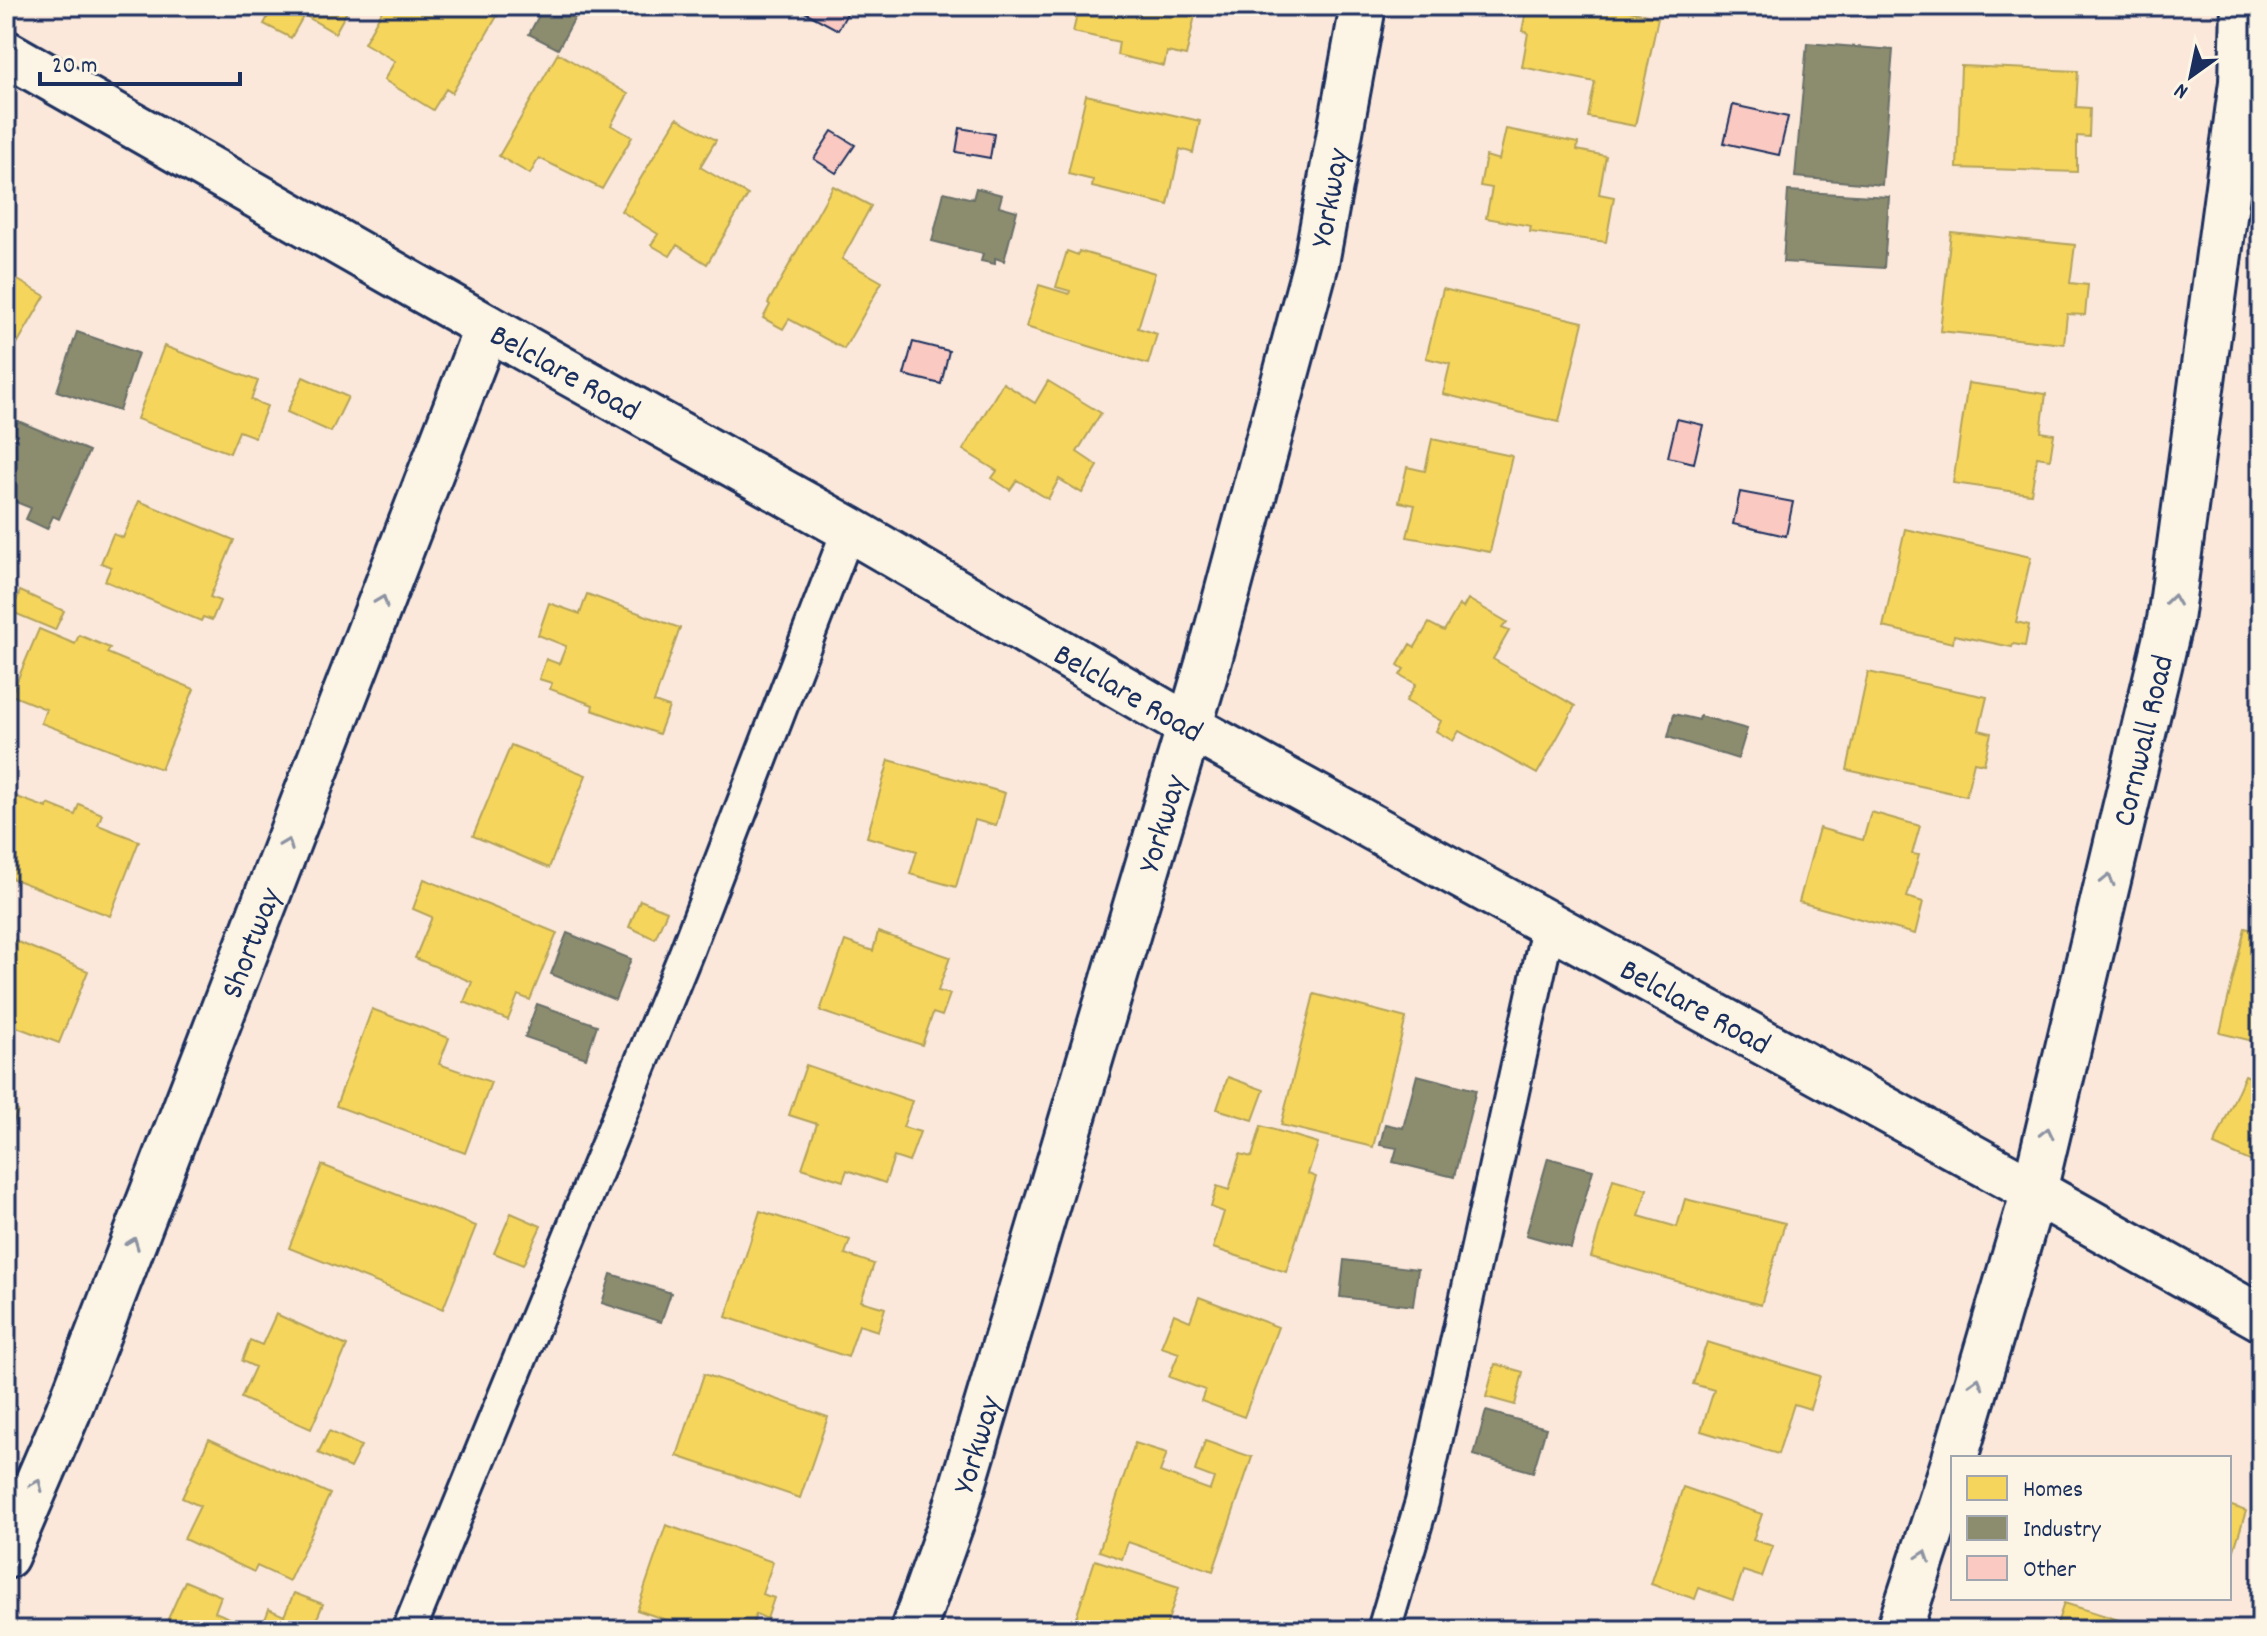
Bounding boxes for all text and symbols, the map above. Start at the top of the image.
scale bar [40,36,240,86]
north arrow [2151,36,2231,116]
text: 20 m [52,50,98,84]
text: N [2169,74,2195,106]
street label: Yorkway [1301,144,1365,252]
street label: Belclare Road [480,315,647,436]
one-way arrow [2164,593,2181,606]
one-way arrow [372,595,389,609]
street label: Belclare Road [1043,634,1210,757]
street label: Cornwall Road [2104,651,2189,832]
street label: Yorkway [1129,769,1202,879]
one-way arrow [277,838,294,852]
one-way arrow [2098,874,2115,887]
street label: Shortway [212,881,297,1006]
street label: Belclare Road [1610,950,1777,1070]
one-way arrow [2038,1127,2055,1140]
one-way arrow [123,1237,140,1251]
one-way arrow [1968,1377,1984,1391]
street label: Yorkway [944,1390,1017,1500]
legend [1951,1456,2231,1600]
text: Homes [2023,1474,2083,1508]
one-way arrow [27,1478,43,1493]
text: Industry [2023,1514,2102,1548]
one-way arrow [1914,1550,1930,1564]
text: Other [2023,1554,2076,1588]

